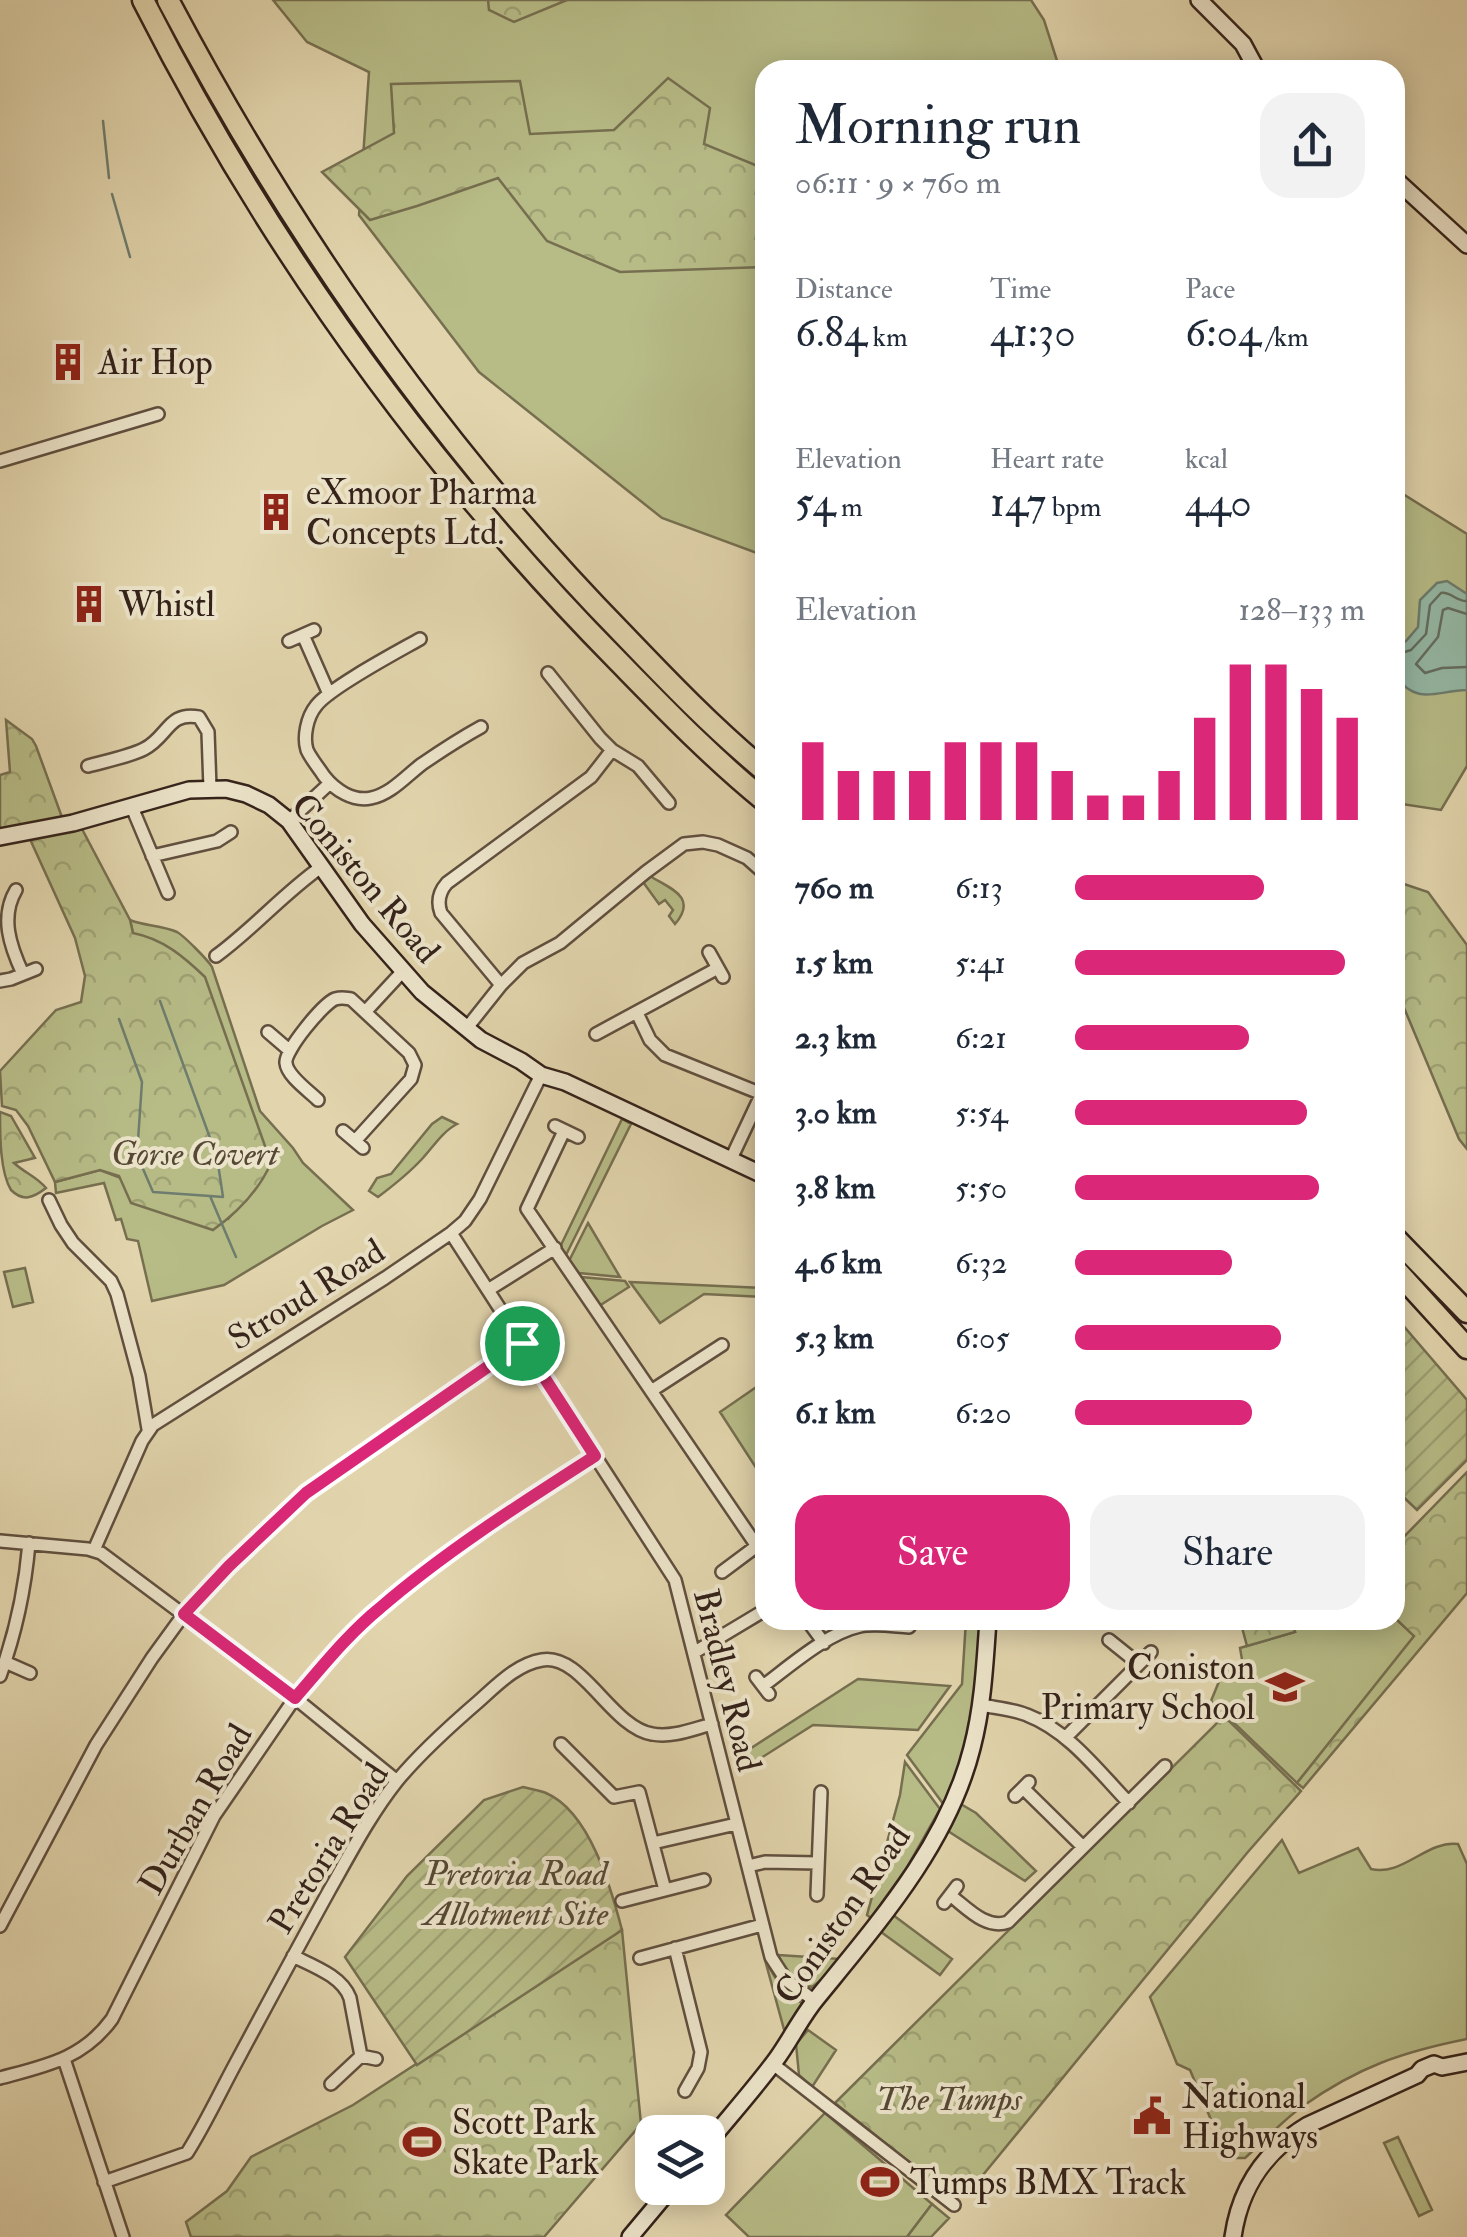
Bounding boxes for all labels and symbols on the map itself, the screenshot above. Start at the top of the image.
building icon: Air Hop [47,341,89,383]
place label: Air Hop [97,341,213,385]
place label: eXmoor Pharma Concepts Ltd. [306,471,537,555]
building icon: eXmoor Pharma Concepts Ltd. [255,491,297,533]
building icon: Whistl [68,583,110,625]
place label: Whistl [118,583,215,627]
street label: Coniston Road [281,785,449,973]
park label: Gorse Covert [111,1132,281,1176]
street label: Stroud Road [220,1229,393,1360]
pin [480,1301,565,1386]
street label: Bradley Road [683,1584,771,1776]
place label: Coniston Primary School [1041,1646,1255,1730]
school or university icon: Coniston Primary School [1264,1666,1306,1708]
street label: Durban Road [129,1716,262,1903]
street label: Pretoria Road [259,1755,399,1942]
street label: Coniston Road [765,1817,921,2013]
park label: Pretoria Road Allotment Site [420,1852,610,1936]
place label: National Highways [1182,2075,1318,2159]
park label: The Tumps [876,2077,1023,2121]
public building icon: National Highways [1131,2095,1173,2137]
place label: Scott Park Skate Park [452,2101,600,2185]
sports icon: Scott Park Skate Park [401,2121,443,2163]
sports icon: Tumps BMX Track [859,2161,901,2203]
place label: Tumps BMX Track [910,2161,1187,2205]

